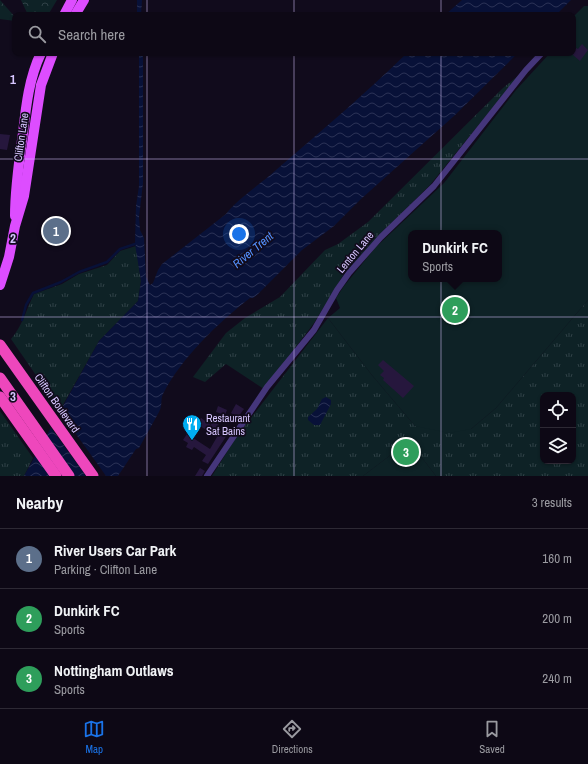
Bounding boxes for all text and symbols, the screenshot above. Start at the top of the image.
search box [12,12,576,56]
icon: search [26,23,48,45]
text: Search here [58,24,125,45]
text: 1 [10,71,16,88]
street label: Clifton Lane [11,112,31,162]
pin: 1 [43,216,69,246]
your location [229,224,249,244]
water label: River Trent [229,228,277,272]
street label: Lenton Lane [334,228,376,276]
text: 2 [10,230,16,247]
popup [408,230,502,282]
text: Dunkirk FC [422,237,488,258]
text: Sports [422,258,453,275]
pin: 2 [442,295,468,325]
street label: Clifton Boulevard [31,371,83,435]
text: 3 [10,388,16,405]
map controls [540,392,576,464]
button: locate [540,392,576,428]
place label: Restaurant Sat Bains [206,411,251,438]
restaurant icon: Restaurant Sat Bains [181,413,203,441]
button: layers [540,428,576,464]
pin: 3 [393,437,419,467]
text: Nearby [16,491,63,514]
text: 3 results [532,494,572,511]
text: River Users Car Park [54,540,176,561]
text: 1 [26,550,32,567]
text: 160 m [542,550,572,567]
text: Parking · Clifton Lane [54,561,157,578]
text: Dunkirk FC [54,600,120,621]
text: 2 [26,610,32,627]
text: 200 m [542,610,572,627]
text: Sports [54,621,85,638]
text: Nottingham Outlaws [54,660,174,681]
text: 3 [26,670,32,687]
text: 240 m [542,670,572,687]
text: Sports [54,681,85,698]
tab: Map [83,718,105,756]
tab: Directions [272,718,313,756]
tab: Saved [479,718,505,756]

